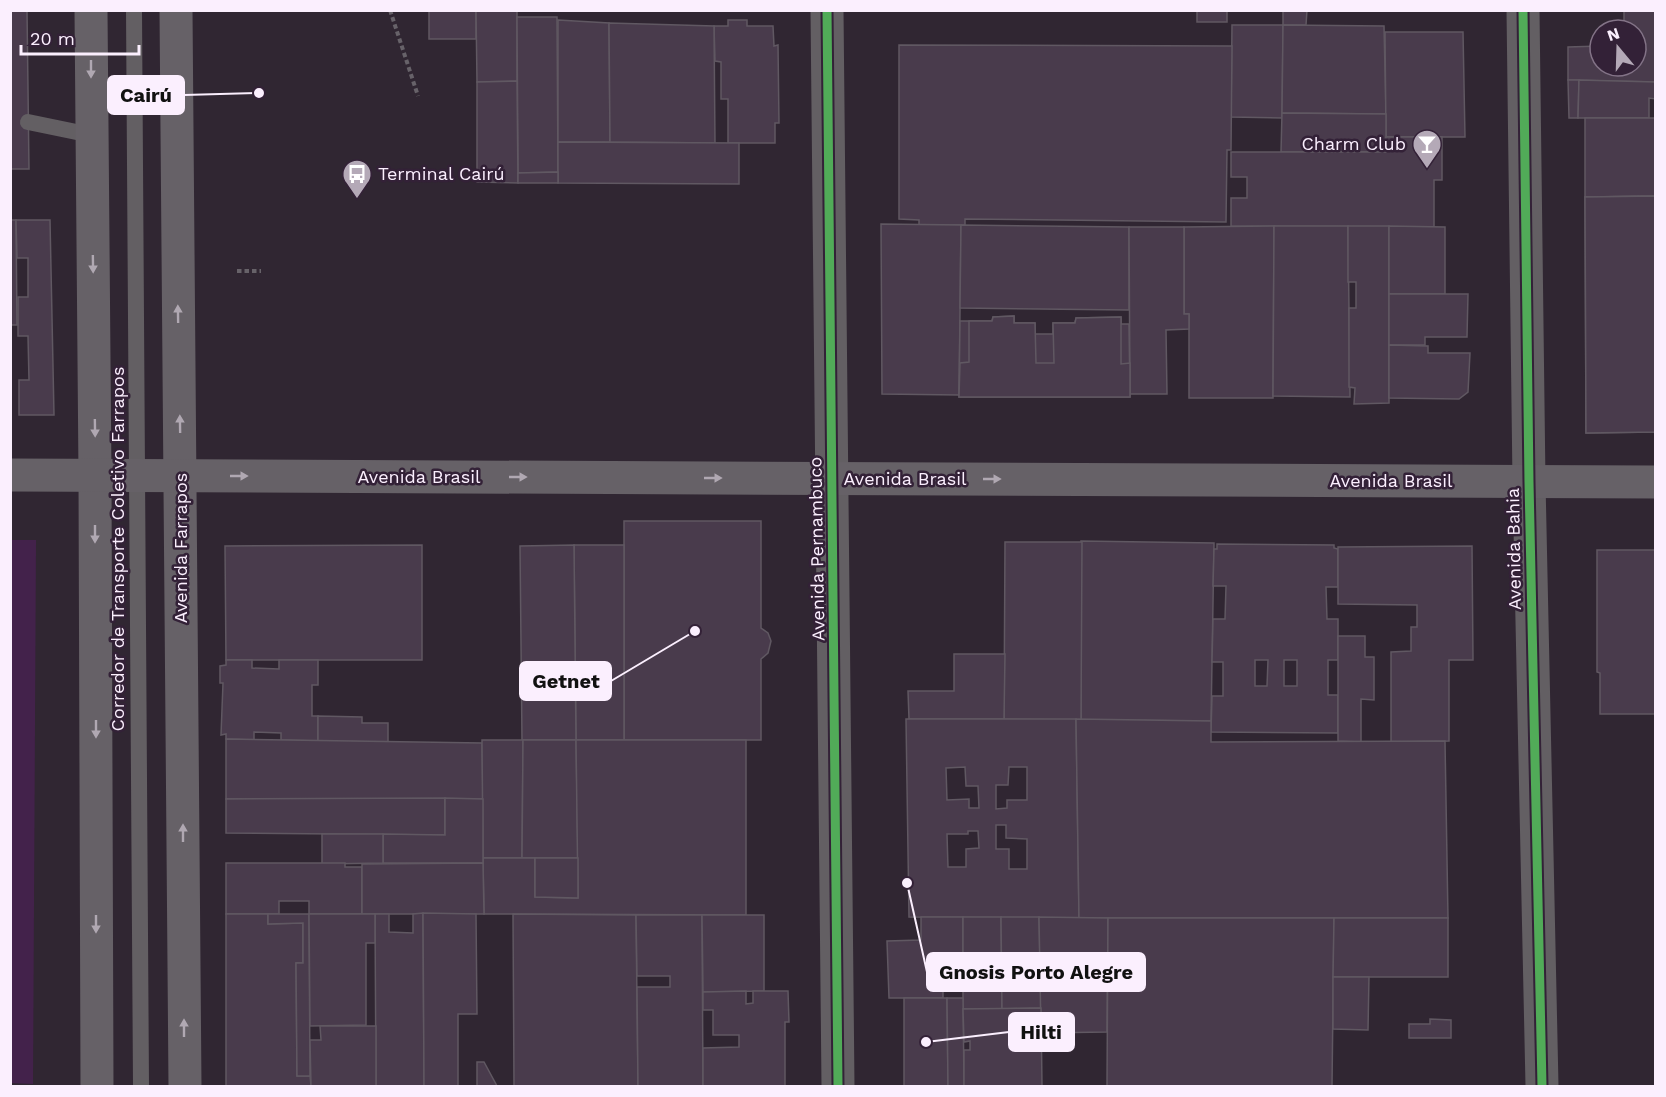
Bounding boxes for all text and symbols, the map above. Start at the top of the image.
scale bar [21,18,140,56]
north arrow [1588,18,1648,78]
text: N [1605,23,1622,45]
text: 20 m [30,28,75,49]
one-way arrow [86,59,96,78]
callout: Cairú [108,76,184,114]
text: Cairú [120,83,172,107]
bar icon: Charm Club [1411,128,1443,170]
place label: Charm Club [1301,133,1406,154]
bus stop icon: Terminal Cairú [341,158,373,200]
place label: Terminal Cairú [378,163,505,184]
one-way arrow [88,254,98,273]
one-way arrow [173,304,183,323]
street label: Corredor de Transporte Coletivo Farrapos [107,367,128,731]
one-way arrow [175,414,184,433]
one-way arrow [90,418,100,437]
street label: Avenida Pernambuco [804,457,829,641]
street label: Avenida Brasil [358,466,481,487]
street label: Avenida Brasil [844,468,967,489]
street label: Avenida Brasil [1330,470,1453,491]
one-way arrow [229,471,248,481]
one-way arrow [508,472,527,482]
street label: Avenida Farrapos [170,473,191,623]
one-way arrow [703,473,722,483]
one-way arrow [982,474,1001,484]
street label: Avenida Bahia [1502,488,1525,610]
one-way arrow [91,525,100,544]
callout: Getnet [520,662,611,700]
text: Getnet [532,669,600,693]
one-way arrow [91,720,101,739]
one-way arrow [178,824,188,843]
one-way arrow [91,915,101,934]
callout: Gnosis Porto Alegre [927,953,1145,991]
text: Gnosis Porto Alegre [939,960,1133,984]
callout: Hilti [1009,1013,1074,1051]
one-way arrow [179,1019,189,1038]
text: Hilti [1020,1020,1062,1044]

